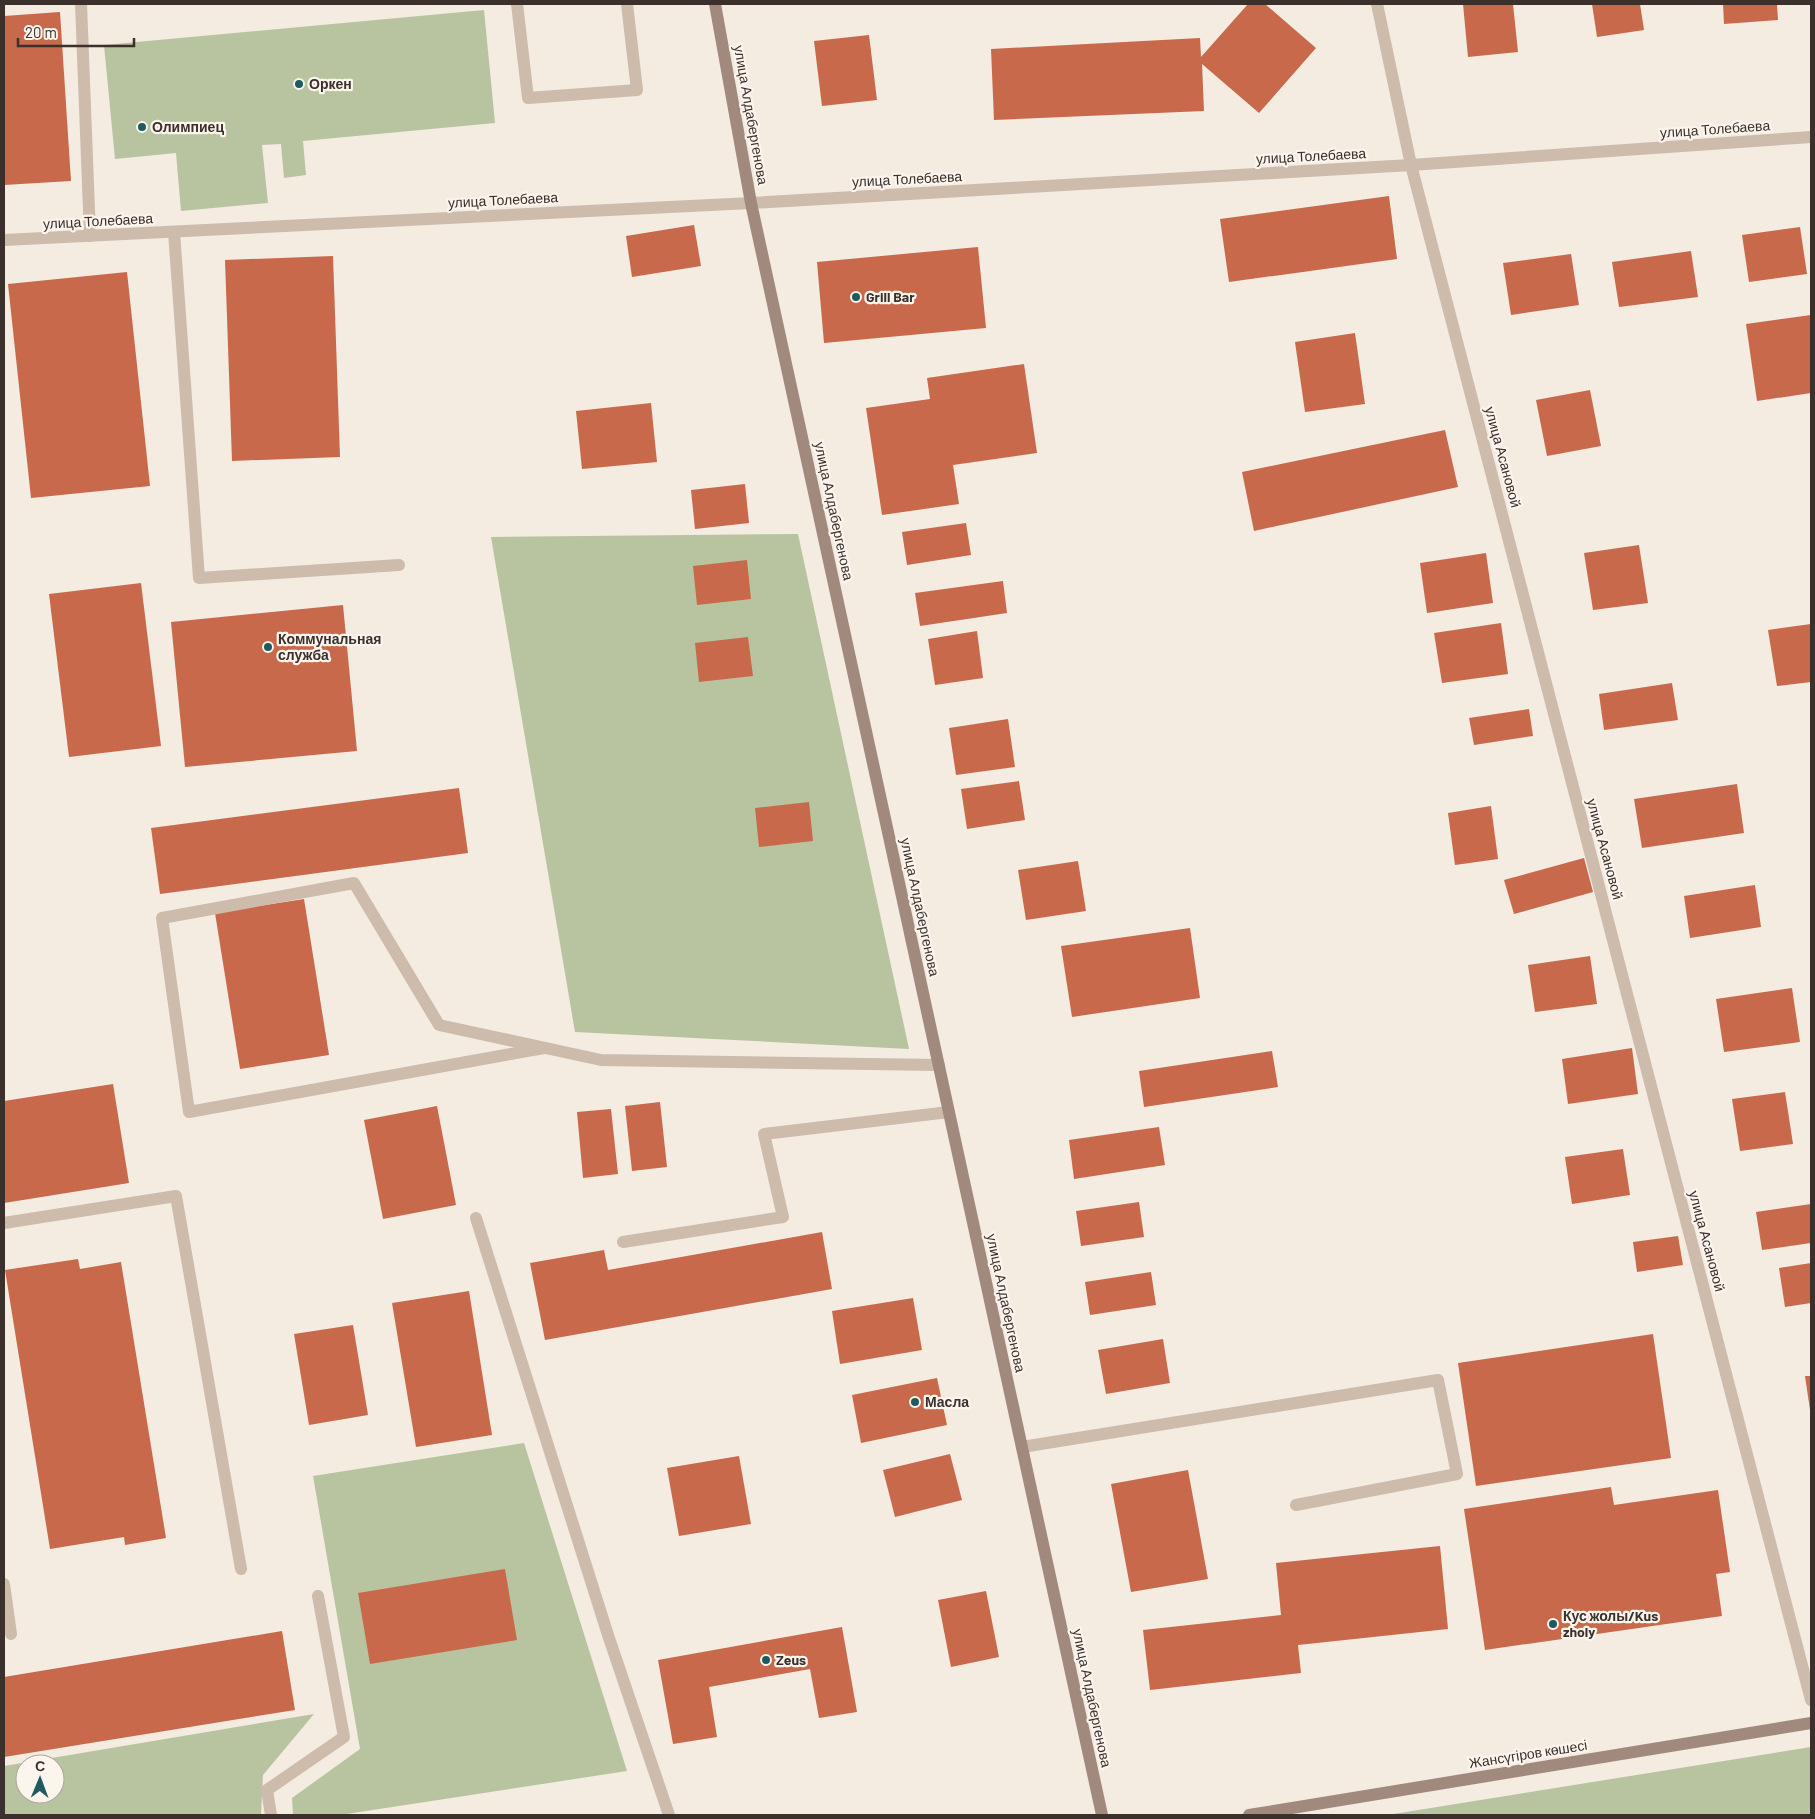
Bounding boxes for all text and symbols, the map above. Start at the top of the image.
scale bar [18,15,134,47]
text: 20 m [25,23,57,41]
street label: улица Алдабергенова [731,44,772,186]
place label: Оркен [309,75,352,92]
marker: Оркен [293,78,305,90]
street label: улица Толебаева [1659,116,1771,141]
place label: Олимпиец [152,118,224,135]
marker: Олимпиец [136,121,148,133]
street label: улица Толебаева [1255,144,1367,167]
street label: улица Толебаева [851,167,963,190]
street label: улица Толебаева [447,188,559,211]
street label: улица Толебаева [42,209,154,232]
place label: Grill Bar [866,288,915,305]
marker: Grill Bar [850,291,862,303]
street label: улица Асановой [1482,405,1525,509]
street label: улица Алдабергенова [811,440,858,582]
place label: Коммунальная служба [278,630,381,663]
marker: Коммунальная служба [262,641,274,653]
street label: улица Асановой [1584,797,1627,901]
street label: улица Алдабергенова [897,836,944,978]
street label: улица Асановой [1686,1189,1729,1293]
street label: улица Алдабергенова [983,1232,1030,1374]
place label: Масла [925,1393,969,1410]
marker: Масла [909,1396,921,1408]
place label: Кус жолы/Kus zholy [1563,1607,1658,1640]
marker: Кус жолы/Kus zholy [1547,1618,1559,1630]
street label: улица Алдабергенова [1069,1627,1116,1769]
place label: Zeus [776,1651,806,1668]
marker: Zeus [760,1654,772,1666]
street label: Жансүгіров көшесі [1467,1736,1588,1771]
north arrow [15,1754,65,1804]
text: С [35,1757,45,1774]

